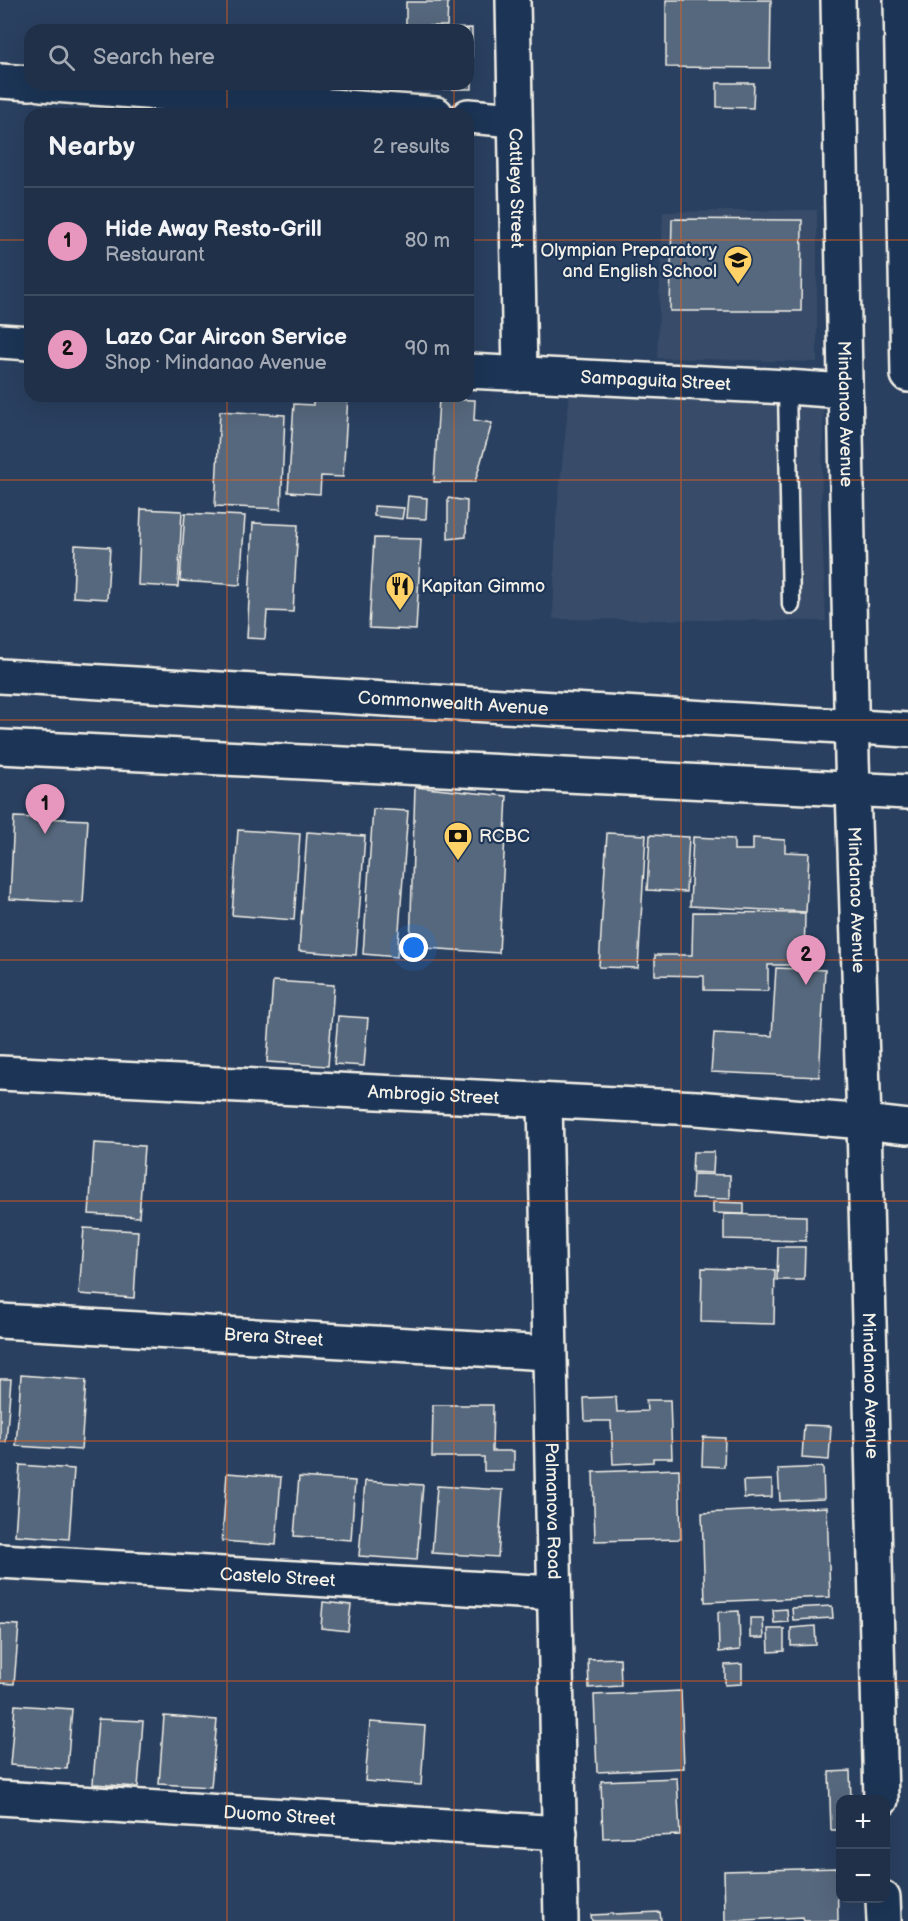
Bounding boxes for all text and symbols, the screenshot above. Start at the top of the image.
search box [24,24,474,90]
icon: search [45,41,78,74]
text: Search here [93,44,215,71]
street label: Cattleya Street [505,128,528,249]
text: Nearby [48,132,135,163]
text: 2 results [373,135,450,159]
text: Hide Away Resto-Grill [105,216,322,243]
text: 1 [63,229,72,253]
text: 80 m [405,229,450,253]
place label: Olympian Preparatory and English School [541,240,718,282]
text: Restaurant [105,243,205,267]
school or university icon: Olympian Preparatory and English School [722,244,754,286]
text: Lazo Car Aircon Service [105,324,347,351]
text: 2 [62,337,73,361]
text: 90 m [405,337,450,361]
street label: Mindanao Avenue [834,341,857,488]
text: Shop · Mindanao Avenue [105,351,327,375]
street label: Sampaguita Street [580,366,732,395]
restaurant icon: Kapitan Gimmo [384,570,416,612]
place label: Kapitan Gimmo [421,576,545,597]
street label: Commonwealth Avenue [357,687,549,719]
pin: 1 [26,784,64,834]
bank icon: RCBC [442,820,474,862]
place label: RCBC [479,826,530,847]
street label: Mindanao Avenue [844,826,870,974]
your location [399,933,428,962]
pin: 2 [786,936,826,985]
street label: Ambrogio Street [367,1081,500,1109]
street label: Mindanao Avenue [858,1312,883,1459]
street label: Brera Street [223,1324,324,1350]
street label: Palmanova Road [541,1442,565,1580]
street label: Castelo Street [219,1563,336,1591]
map controls [836,1795,890,1903]
button: + [836,1795,890,1849]
street label: Duomo Street [223,1801,337,1829]
button: − [836,1849,890,1903]

